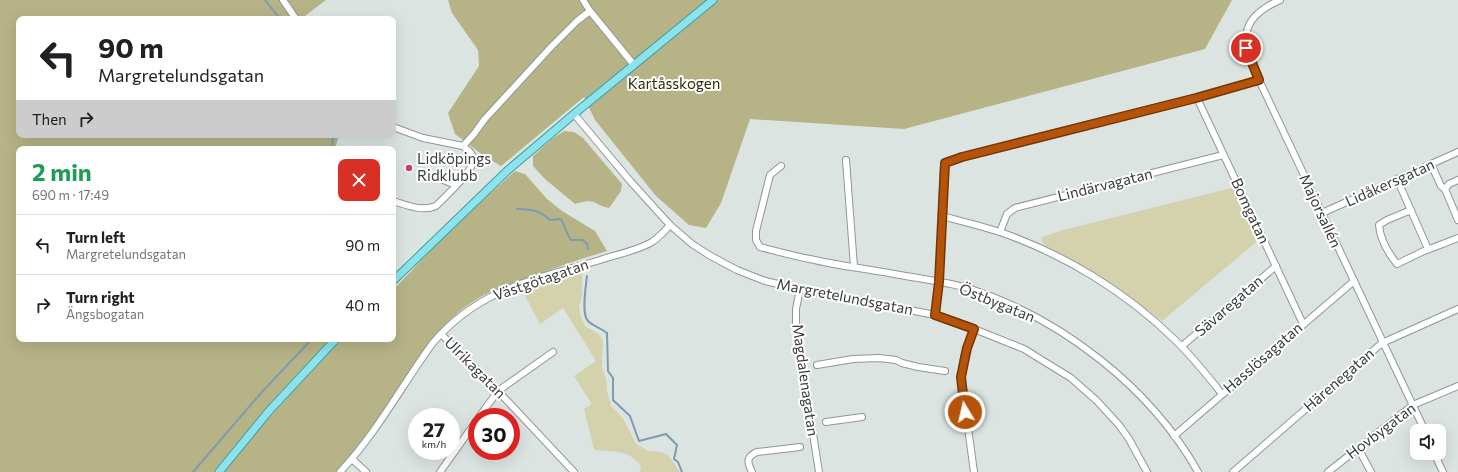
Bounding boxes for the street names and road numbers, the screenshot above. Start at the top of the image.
street label: Lidåkersgatan [1342,154,1437,210]
street label: Lindärvagatan [1055,164,1154,205]
street label: Majorsallén [1296,171,1346,250]
street label: Bomgatan [1228,175,1274,246]
street label: Västgötagatan [491,254,591,304]
street label: Sävaregatan [1191,271,1266,340]
street label: Margretelundsgatan [776,274,915,318]
street label: Östbygatan [957,279,1038,325]
street label: Hasslösagatan [1219,318,1305,396]
street label: Magdalenagatan [789,323,823,437]
street label: Ulrikagatan [441,333,510,402]
street label: Härenegatan [1299,344,1377,415]
street label: Hovbygatan [1342,398,1419,462]

